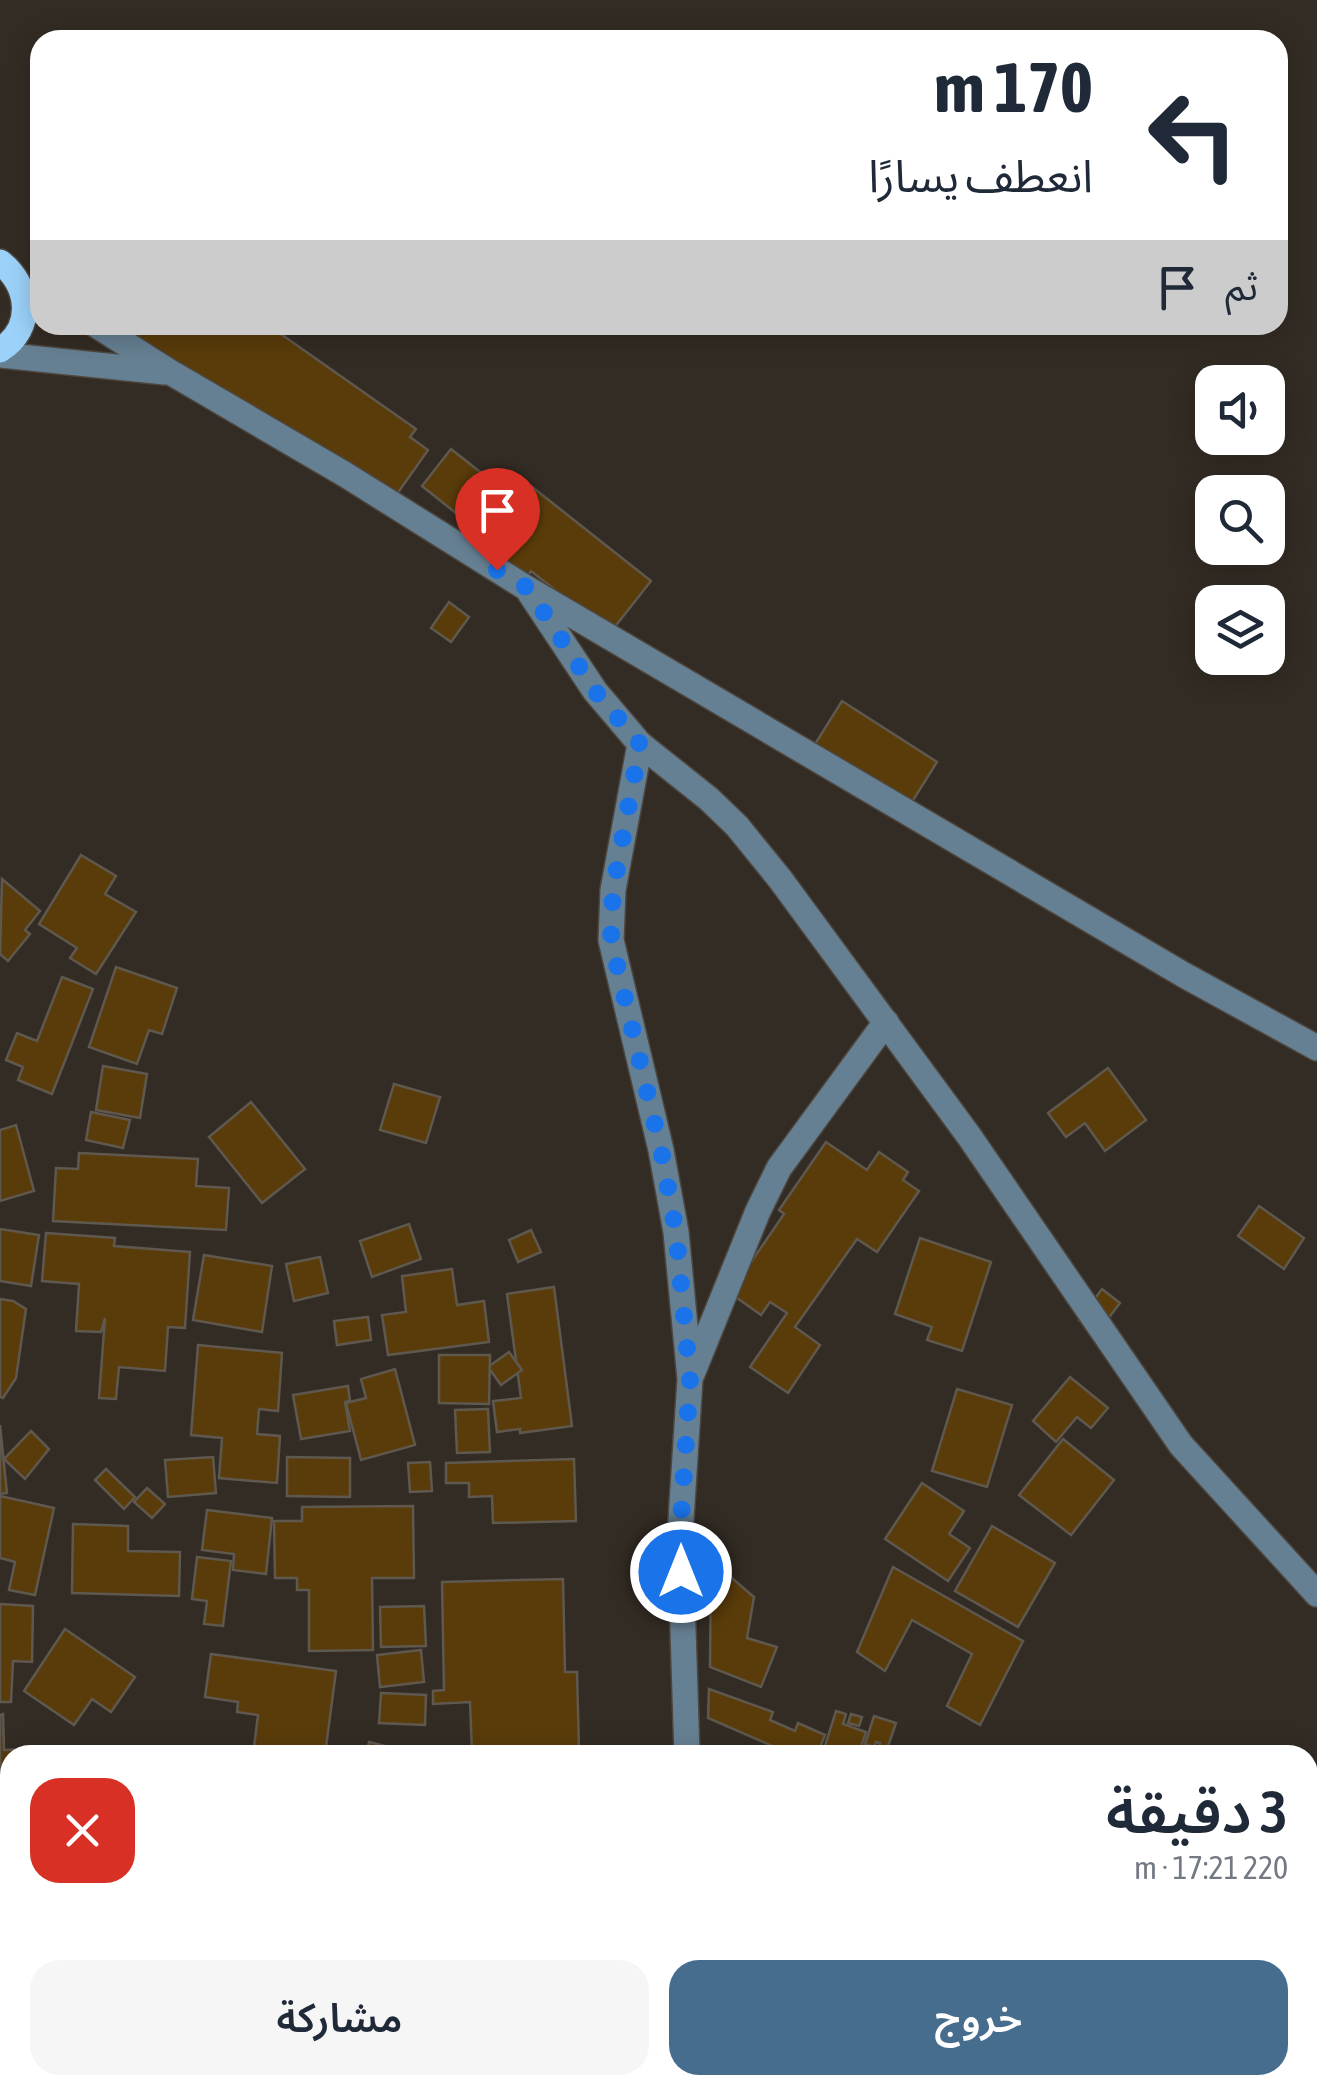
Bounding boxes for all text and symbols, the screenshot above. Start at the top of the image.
text: 170 m [934,47,1093,127]
icon: left [1128,70,1258,200]
text: انعطف يسارًا [868,150,1093,202]
icon: arrive [1150,260,1205,315]
text: ثم [1225,265,1258,308]
map controls [1195,365,1285,675]
button: sound [1195,365,1285,455]
pin [455,468,540,571]
button: search [1195,475,1285,565]
icon: arrive [470,483,525,538]
button: layers [1195,585,1285,675]
position arrow [629,1520,733,1624]
text: 3 دقيقة [1106,1777,1288,1846]
button: close [30,1778,135,1883]
text: 220 m · 17:21 [1134,1849,1288,1886]
button: مشاركة [30,1960,649,2075]
button: خروج [669,1960,1288,2075]

